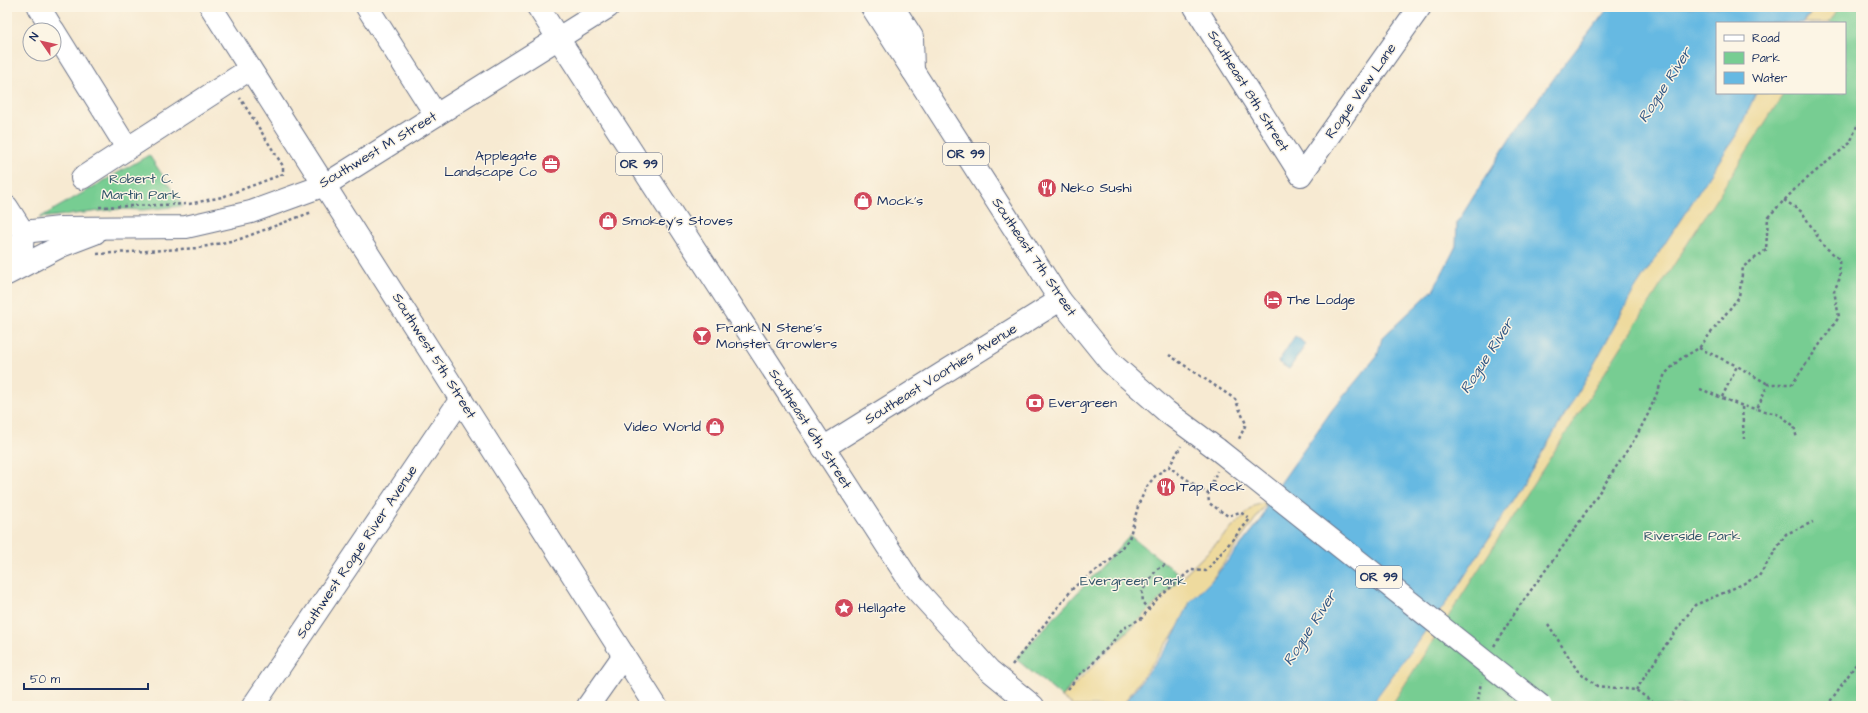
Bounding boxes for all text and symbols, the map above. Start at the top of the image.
north arrow [22,22,62,62]
legend [1716,22,1846,94]
street label: Southeast 8th Street [1202,26,1294,156]
text: N [26,30,42,44]
text: Road [1752,30,1780,47]
street label: Rogue View Lane [1321,39,1402,143]
water label: Rogue River [1633,42,1699,127]
text: Park [1752,50,1780,67]
text: Water [1752,70,1788,87]
street label: Southwest M Street [315,107,441,193]
road number: OR 99 [943,143,989,165]
place label: Applegate Landscape Co [444,146,537,182]
office icon: Applegate Landscape Co [540,153,562,175]
road number: OR 99 [616,153,662,175]
park label: Robert C. Martin Park [101,169,181,205]
restaurant icon: Neko Sushi [1036,177,1058,199]
place label: Neko Sushi [1061,178,1132,198]
shop icon: Mock's [852,190,874,212]
place label: Mock's [877,191,923,211]
street label: Southeast 7th Street [987,194,1082,321]
shop icon: Smokey's Stoves [597,210,619,232]
place label: Smokey's Stoves [622,211,733,231]
street label: Southwest 5th Street [387,289,481,423]
hotel icon: The Lodge [1262,289,1284,311]
place label: The Lodge [1287,290,1356,310]
water label: Rogue River [1455,313,1521,398]
place label: Frank N Stene's Monster Growlers [716,318,837,354]
street label: Southeast Voorhies Avenue [861,319,1022,429]
bar icon: Frank N Stene's Monster Growlers [691,325,713,347]
street label: Southeast 6th Street [764,365,857,493]
bank icon: Evergreen [1024,392,1046,414]
place label: Evergreen [1049,393,1117,413]
shop icon: Video World [704,416,726,438]
place label: Video World [624,417,701,437]
street label: Southwest Rogue River Avenue [291,461,423,643]
restaurant icon: Tap Rock [1155,476,1177,498]
place label: Tap Rock [1180,477,1245,497]
park label: Riverside Park [1644,526,1741,546]
road number: OR 99 [1356,566,1402,588]
park label: Evergreen Park [1080,571,1186,591]
water label: Rogue River [1278,585,1344,670]
place icon: Hellgate [833,597,855,619]
place label: Hellgate [858,598,906,618]
scale bar [24,665,148,691]
text: 50 m [30,671,61,688]

